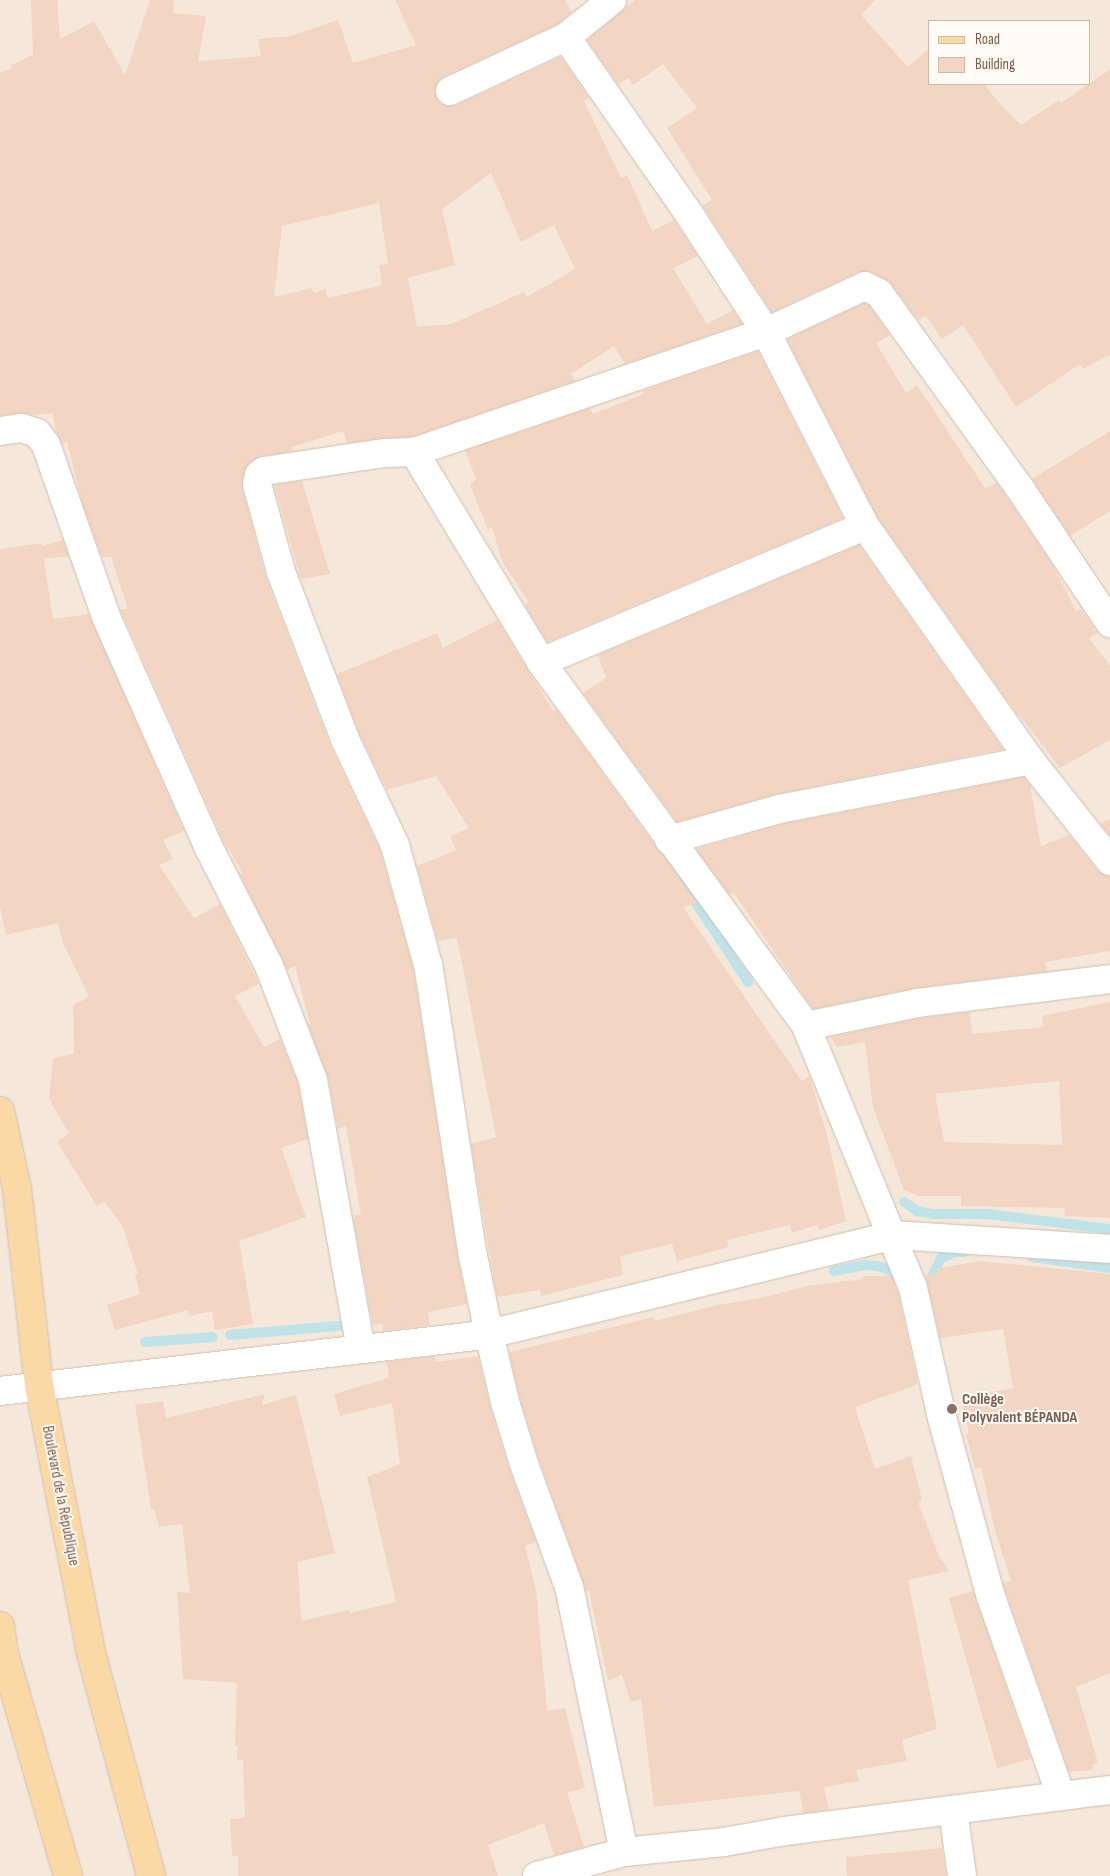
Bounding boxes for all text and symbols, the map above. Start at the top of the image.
legend [928,20,1090,85]
text: Road [975,30,1000,49]
text: Building [975,55,1015,74]
place label: Collège Polyvalent BÉPANDA [962,1390,1077,1428]
marker: Collège Polyvalent BÉPANDA [946,1403,958,1415]
street label: Boulevard de la République [37,1424,83,1568]

